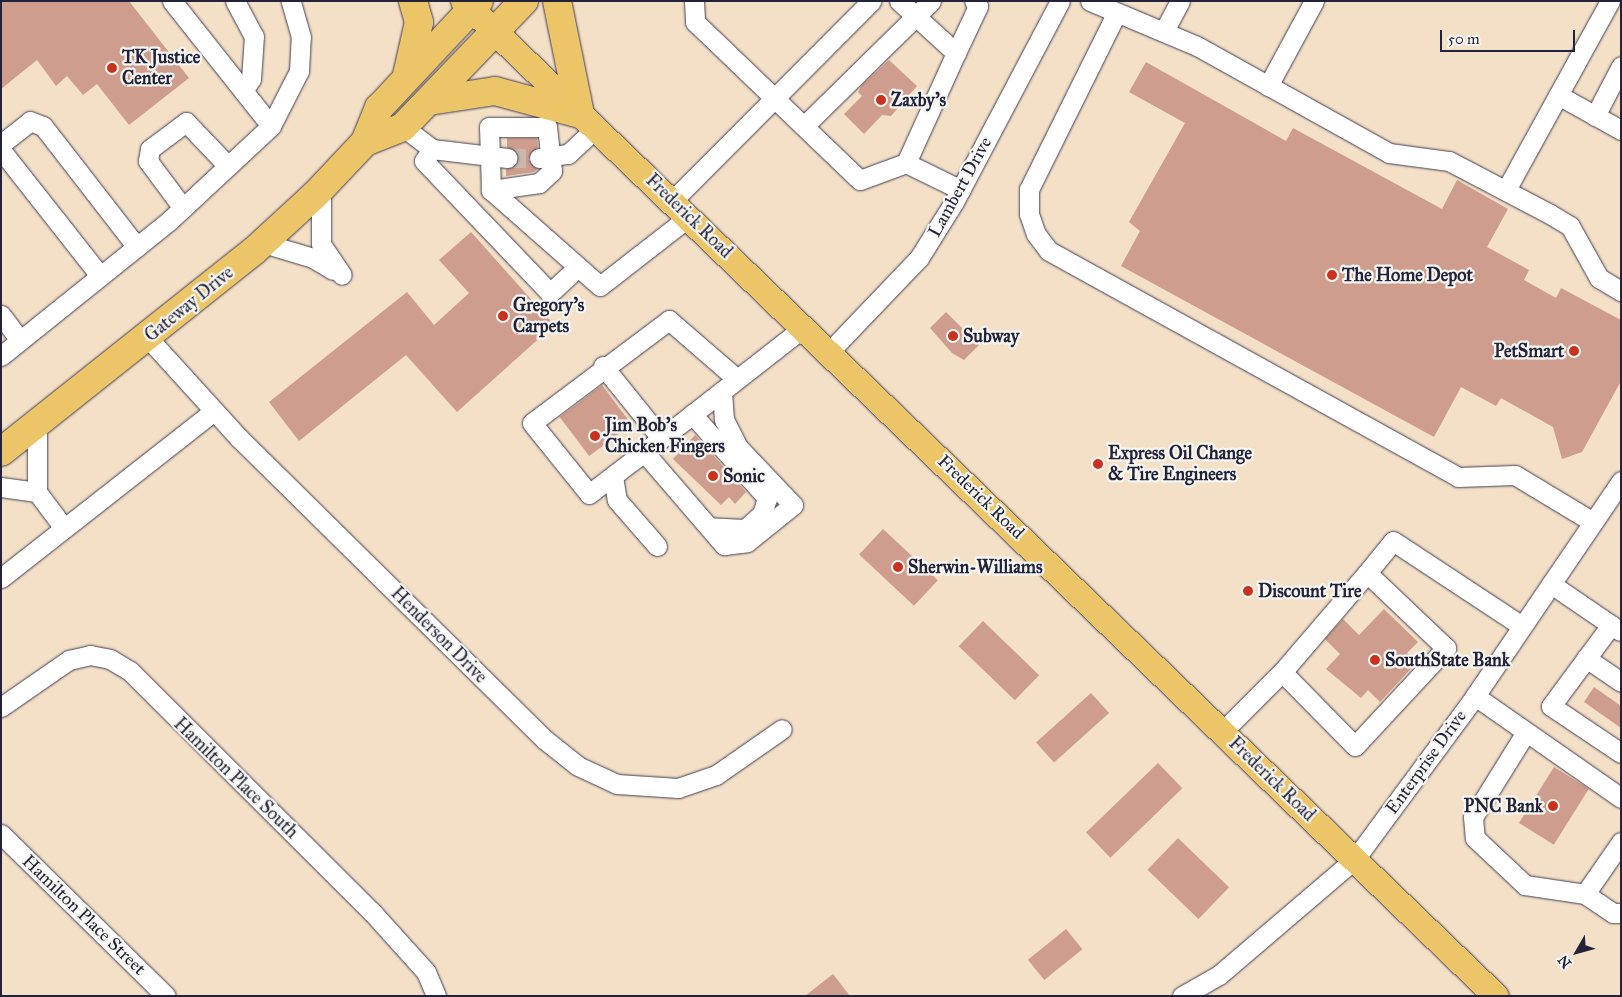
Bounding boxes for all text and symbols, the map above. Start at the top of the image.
scale bar [1442,20,1577,52]
text: 50 m [1448,30,1480,48]
place label: TK Justice Center [122,47,200,90]
marker: TK Justice Center [106,62,118,74]
place label: Zaxby's [891,89,946,111]
marker: Zaxby's [875,94,887,106]
street label: Lambert Drive [924,133,996,241]
street label: Frederick Road [641,169,737,263]
street label: Gateway Drive [140,262,238,346]
place label: The Home Depot [1342,264,1473,286]
marker: The Home Depot [1326,269,1338,281]
place label: Gregory's Carpets [513,295,584,338]
marker: Gregory's Carpets [497,310,509,322]
place label: Subway [963,325,1019,347]
marker: Subway [947,330,959,342]
place label: PetSmart [1494,340,1564,362]
marker: PetSmart [1568,345,1580,357]
place label: Jim Bob's Chicken Fingers [605,415,725,458]
marker: Jim Bob's Chicken Fingers [589,430,601,442]
place label: Express Oil Change & Tire Engineers [1108,443,1252,486]
street label: Frederick Road [933,450,1029,544]
marker: Express Oil Change & Tire Engineers [1092,458,1104,470]
place label: Sonic [723,465,765,487]
marker: Sonic [707,470,719,482]
place label: Sherwin-Williams [908,556,1043,578]
marker: Sherwin-Williams [892,561,904,573]
place label: Discount Tire [1258,580,1361,602]
street label: Henderson Drive [386,582,492,688]
marker: Discount Tire [1242,585,1254,597]
place label: SouthState Bank [1385,649,1510,671]
marker: SouthState Bank [1369,654,1381,666]
street label: Enterprise Drive [1381,706,1471,818]
street label: Hamilton Place South [169,713,303,843]
street label: Frederick Road [1224,732,1320,826]
place label: PNC Bank [1464,795,1543,817]
marker: PNC Bank [1547,800,1559,812]
street label: Hamilton Place Street [18,850,150,980]
north arrow [1552,927,1602,977]
text: N [1554,952,1575,971]

